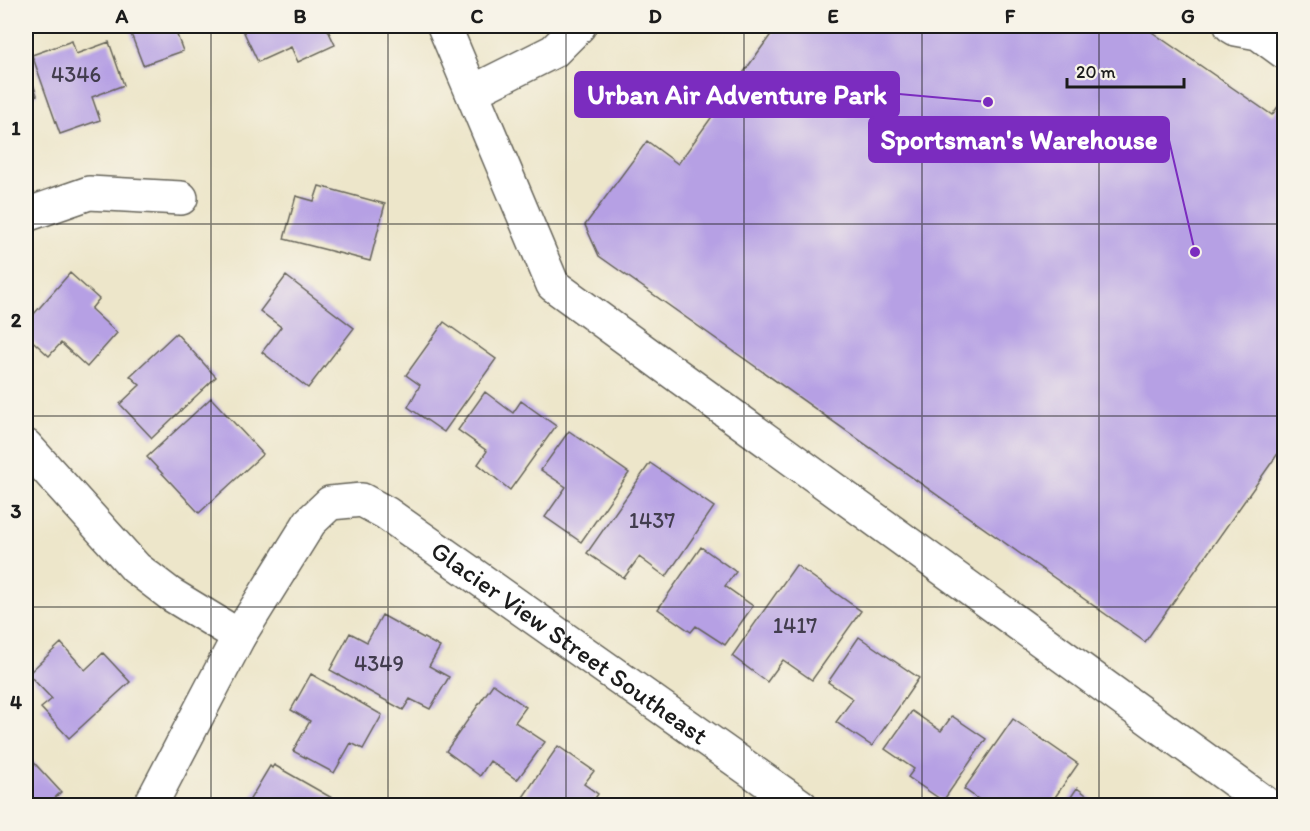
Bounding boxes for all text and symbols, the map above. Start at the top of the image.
text: A [115,4,129,28]
text: B [294,4,307,28]
text: C [471,4,484,28]
text: D [648,4,662,28]
text: E [827,4,839,28]
text: F [1005,4,1016,28]
text: G [1181,4,1195,28]
scale bar [1067,51,1184,89]
house number: 4346 [51,61,101,88]
text: 20 m [1076,61,1116,83]
callout: Urban Air Adventure Park [575,72,899,117]
text: Urban Air Adventure Park [587,78,887,111]
text: 1 [11,116,21,140]
callout: Sportsman's Warehouse [869,117,1169,162]
text: Sportsman's Warehouse [880,123,1158,156]
text: 2 [11,308,22,332]
text: 3 [11,499,22,523]
house number: 1437 [629,507,675,534]
street label: Glacier View Street Southeast [425,534,715,752]
house number: 1417 [773,612,817,639]
house number: 4349 [354,650,404,677]
text: 4 [10,690,22,714]

